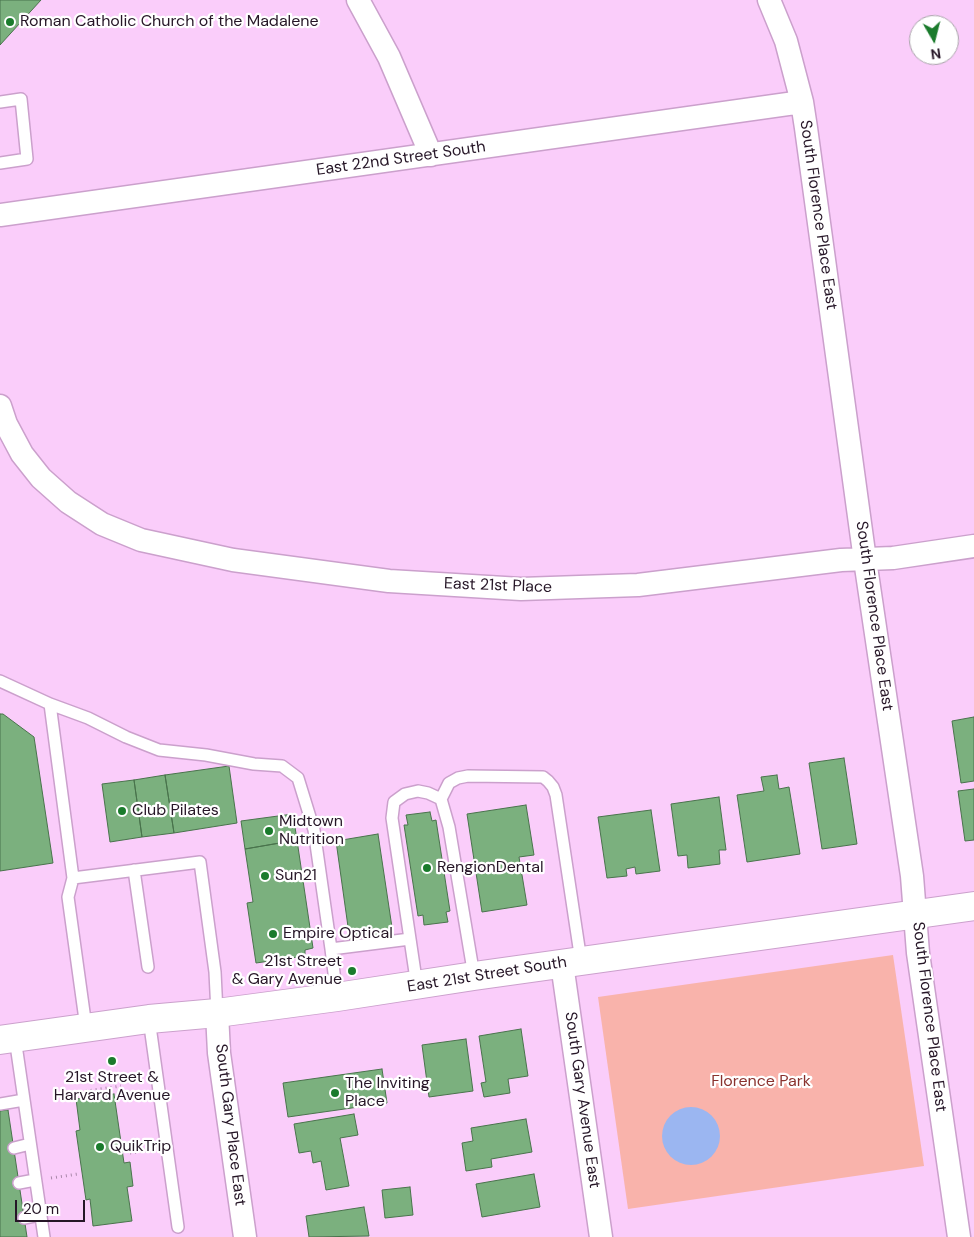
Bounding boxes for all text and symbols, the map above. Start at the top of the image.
place label: Roman Catholic Church of the Madalene [20,12,319,32]
north arrow [909,15,959,65]
marker: Roman Catholic Church of the Madalene [4,16,16,28]
text: N [930,44,942,63]
street label: South Florence Place East [795,119,841,311]
street label: East 22nd Street South [315,138,487,180]
street label: South Florence Place East [851,520,897,712]
street label: East 21st Place [444,575,552,597]
place label: Club Pilates [132,801,219,821]
marker: Club Pilates [116,805,128,817]
place label: Midtown Nutrition [279,812,344,850]
marker: Midtown Nutrition [263,825,275,837]
place label: RengionDental [437,858,544,878]
marker: RengionDental [421,862,433,874]
place label: Sun21 [275,866,317,886]
marker: Sun21 [259,870,271,882]
street label: South Florence Place East [908,921,950,1113]
place label: Empire Optical [283,924,393,944]
marker: Empire Optical [267,928,279,940]
place label: 21st Street & Gary Avenue [232,952,342,990]
street label: East 21st Street South [406,953,568,997]
marker: 21st Street & Gary Avenue [346,965,358,977]
street label: South Gary Avenue East [560,1011,604,1189]
street label: South Gary Place East [211,1043,249,1207]
marker: 21st Street & Harvard Avenue [106,1055,118,1067]
place label: 21st Street & Harvard Avenue [54,1068,170,1106]
park label: Florence Park [711,1072,811,1092]
place label: The Inviting Place [345,1074,430,1112]
marker: The Inviting Place [329,1087,341,1099]
place label: QuikTrip [110,1137,171,1157]
marker: QuikTrip [94,1141,106,1153]
scale bar [18,1190,88,1222]
text: 20 m [23,1199,59,1219]

